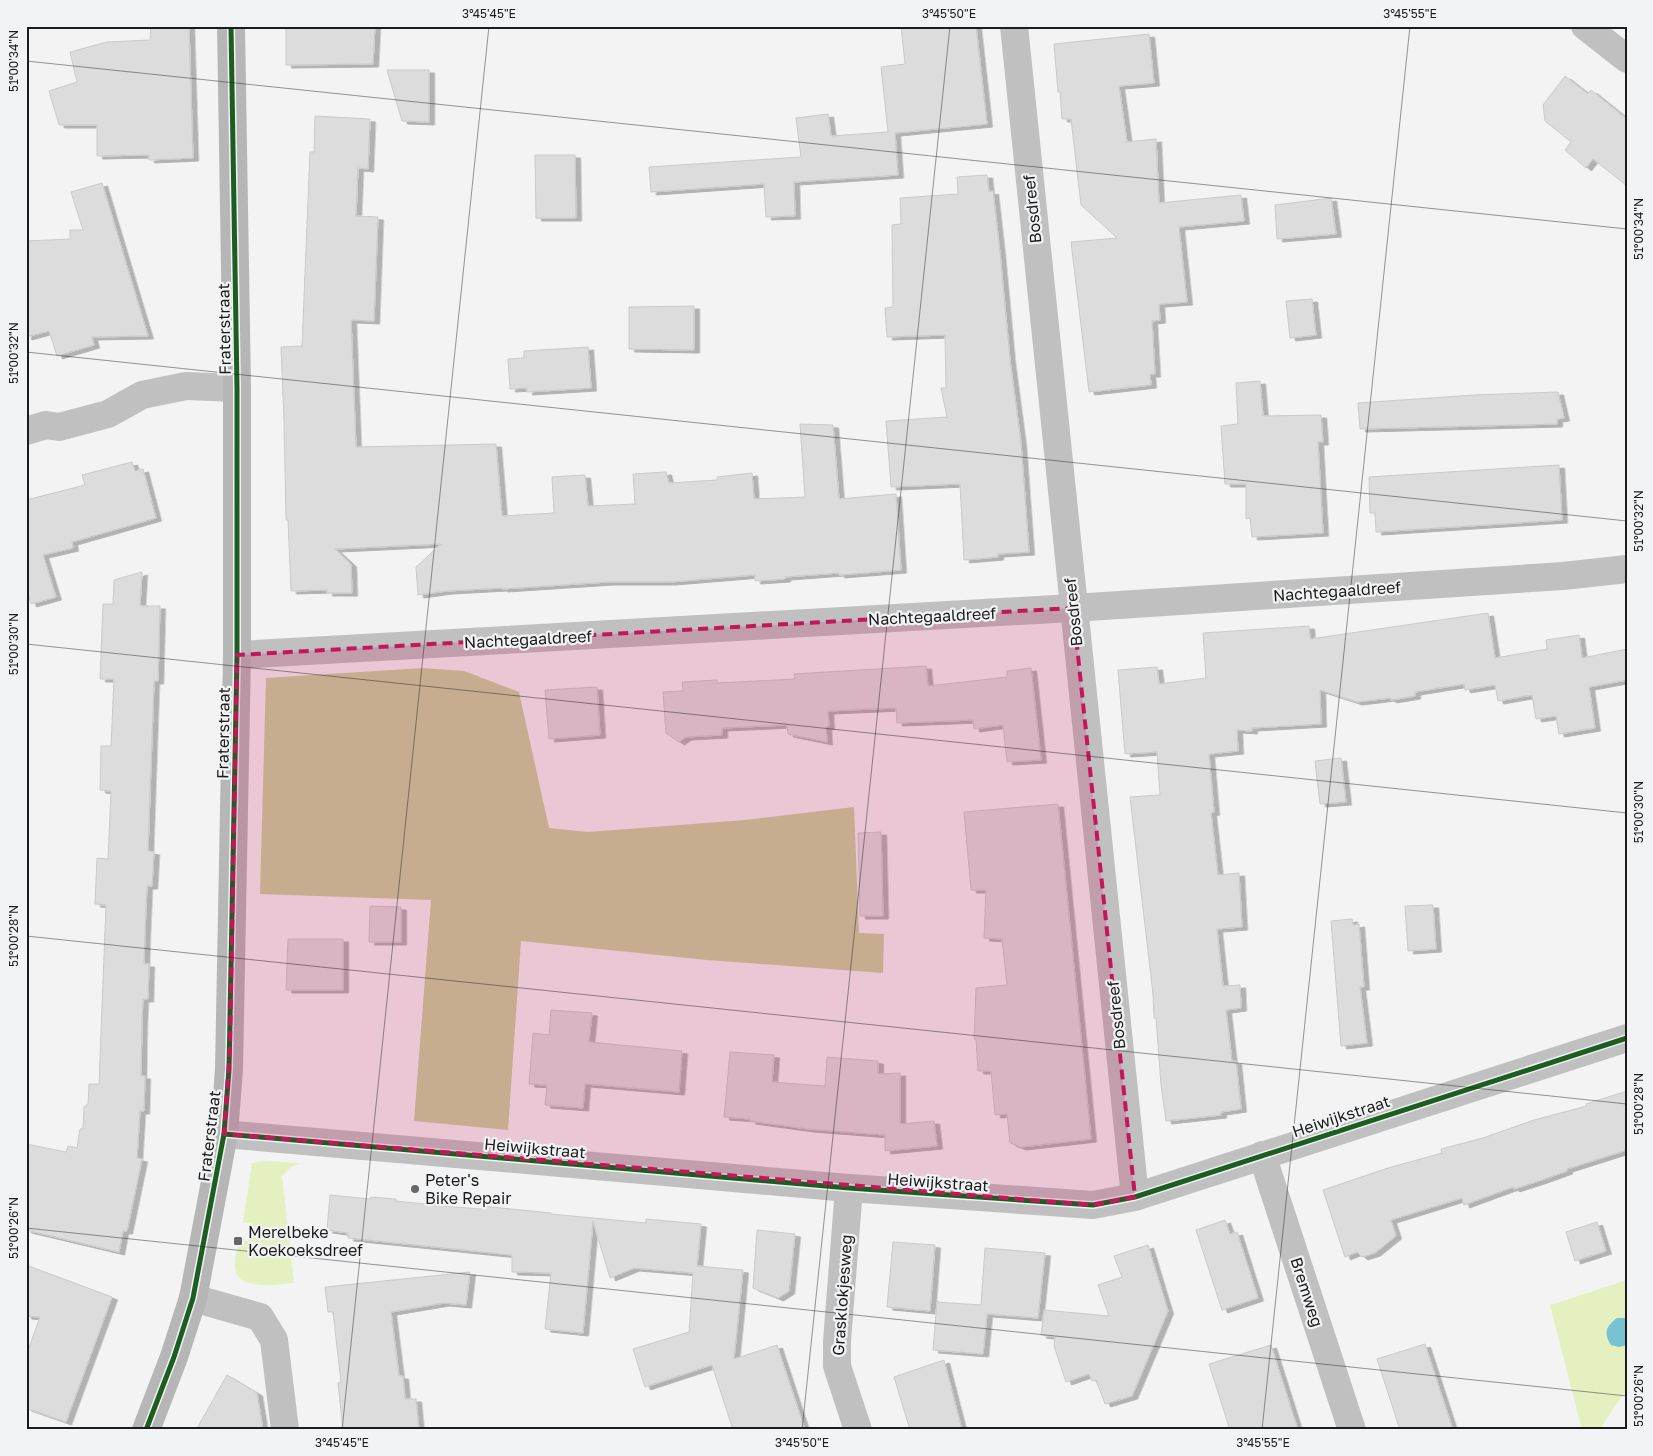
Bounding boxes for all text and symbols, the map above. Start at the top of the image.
text: 3°45'45"E [462,6,516,21]
text: 3°45'50"E [922,6,976,21]
text: 3°45'55"E [1383,6,1437,21]
text: 51°00'34"N [6,30,21,92]
street label: Bosdreef [1018,174,1046,244]
text: 51°00'34"N [1631,198,1646,260]
street label: Fraterstraat [213,283,235,375]
text: 51°00'32"N [6,322,21,384]
text: 51°00'32"N [1631,490,1646,552]
street label: Bosdreef [1059,577,1087,647]
street label: Nachtegaaldreef [1272,577,1402,605]
street label: Nachtegaaldreef [867,603,997,629]
text: 51°00'30"N [6,613,21,675]
street label: Nachtegaaldreef [463,626,593,652]
street label: Fraterstraat [212,687,234,779]
text: 51°00'30"N [1631,781,1646,843]
text: 51°00'28"N [6,905,21,967]
street label: Bosdreef [1102,980,1130,1050]
text: 51°00'28"N [1631,1073,1646,1135]
street label: Fraterstraat [193,1089,225,1183]
street label: Heiwijkstraat [1290,1091,1392,1141]
street label: Heiwijkstraat [484,1134,586,1162]
street label: Heiwijkstraat [887,1168,989,1196]
place label: Peter's Bike Repair [425,1170,511,1208]
marker: Peter's Bike Repair [409,1183,421,1195]
text: 51°00'26"N [6,1197,21,1259]
place label: Merelbeke Koekoeksdreef [248,1222,363,1260]
street label: Grasklokjesweg [828,1234,856,1356]
marker: Merelbeke Koekoeksdreef [232,1235,244,1247]
street label: Bremweg [1286,1255,1328,1329]
text: 51°00'26"N [1631,1365,1646,1427]
text: 3°45'45"E [315,1435,369,1450]
text: 3°45'50"E [775,1435,829,1450]
text: 3°45'55"E [1236,1435,1290,1450]

